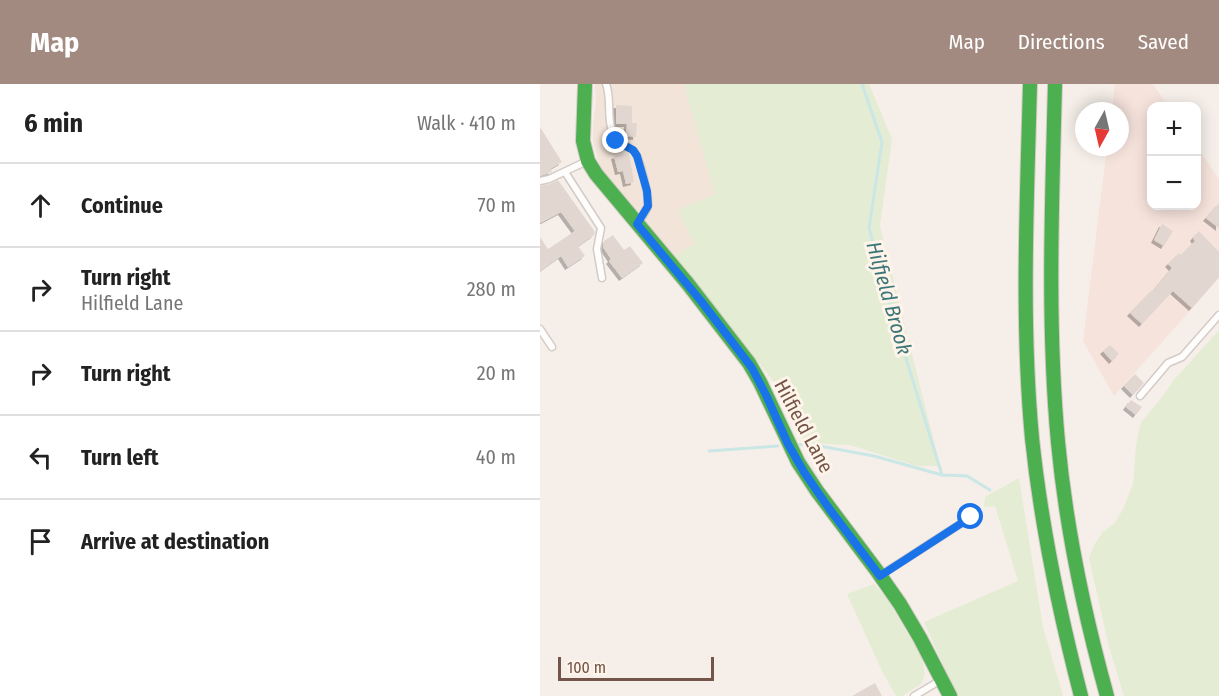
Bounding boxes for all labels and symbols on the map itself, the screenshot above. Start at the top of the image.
north arrow [1075,102,1129,156]
route end [602,127,628,153]
water label: Hilfield Brook [860,238,918,358]
street label: Hilfield Lane [769,375,839,477]
route start [957,503,983,529]
scale bar [558,654,714,682]

